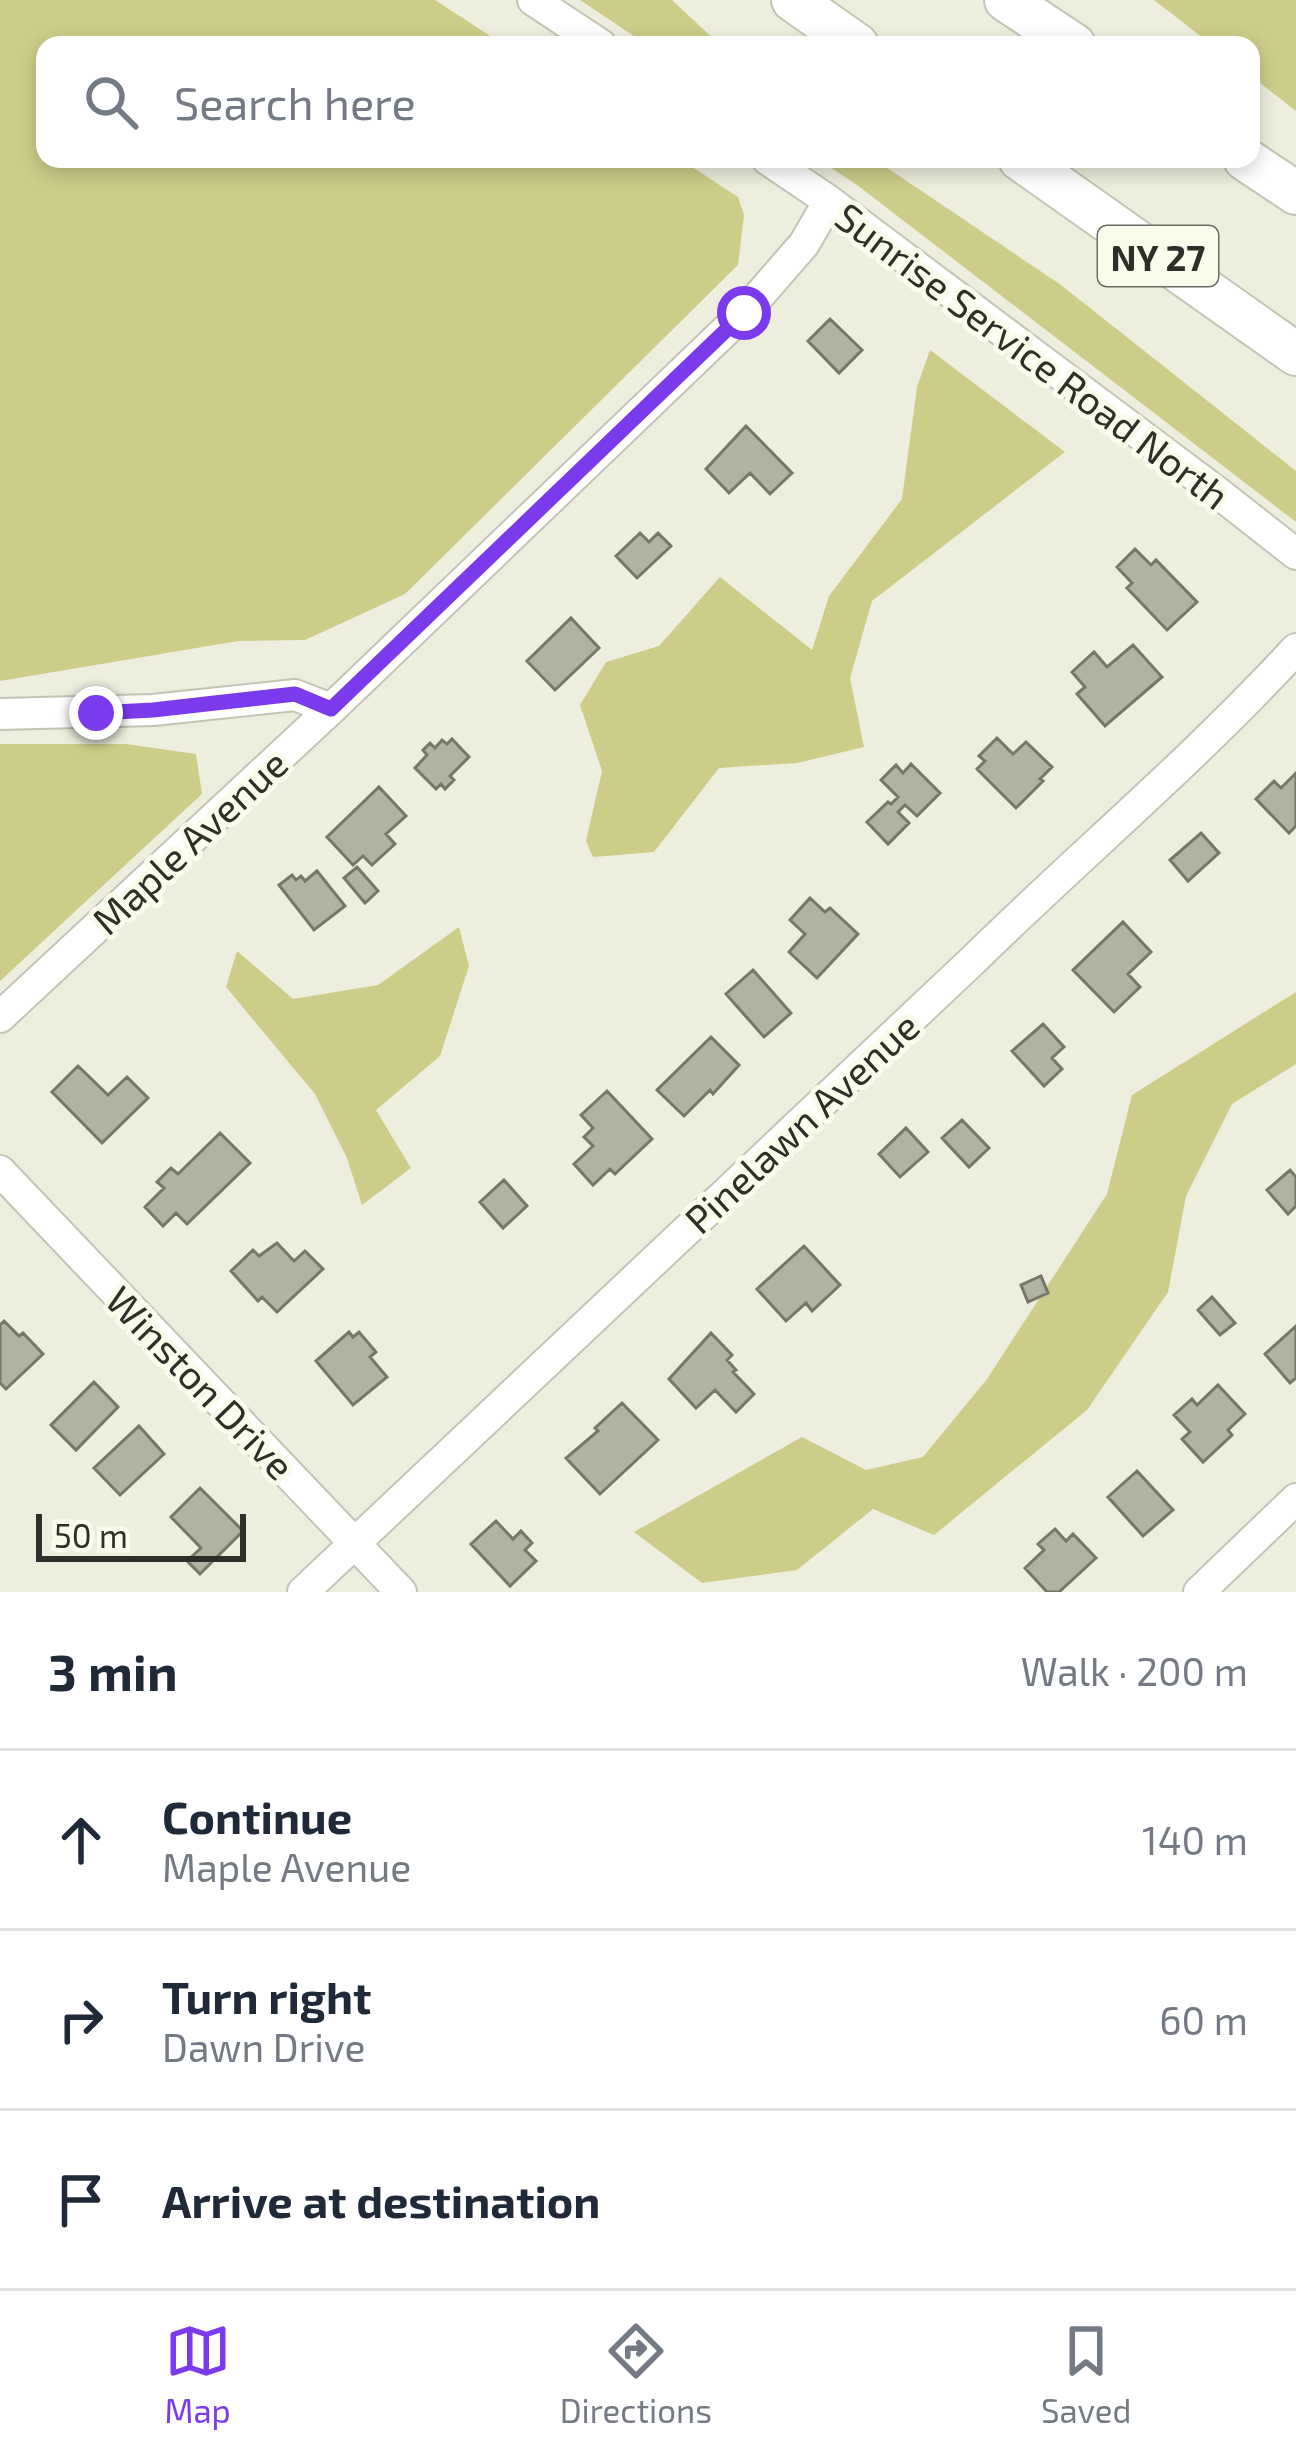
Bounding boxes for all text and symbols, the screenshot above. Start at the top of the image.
search box [36,36,1260,168]
icon: search [78,69,144,135]
text: Search here [174,75,416,129]
street label: Sunrise Service Road North [827,192,1239,518]
road number: NY 27 [1098,226,1218,286]
route start [717,286,771,340]
route end [69,686,123,740]
street label: Maple Avenue [82,739,296,943]
street label: Pinelawn Avenue [674,1002,928,1242]
street label: Winston Drive [97,1276,305,1488]
scale bar [36,1508,246,1561]
text: 50 m [54,1515,128,1555]
text: 3 min [48,1640,178,1701]
text: Walk · 200 m [1021,1647,1248,1694]
text: Continue [162,1789,352,1843]
icon: ahead [48,1807,114,1873]
text: 140 m [1142,1816,1248,1863]
text: Maple Avenue [162,1843,411,1890]
text: Turn right [162,1969,371,2023]
icon: right [48,1987,114,2053]
text: 60 m [1159,1996,1248,2043]
text: Dawn Drive [162,2023,365,2070]
icon: arrive [48,2167,114,2233]
text: Arrive at destination [162,2173,600,2227]
tab: Map [165,2318,231,2430]
tab: Directions [560,2318,712,2430]
tab: Saved [1041,2318,1131,2430]

